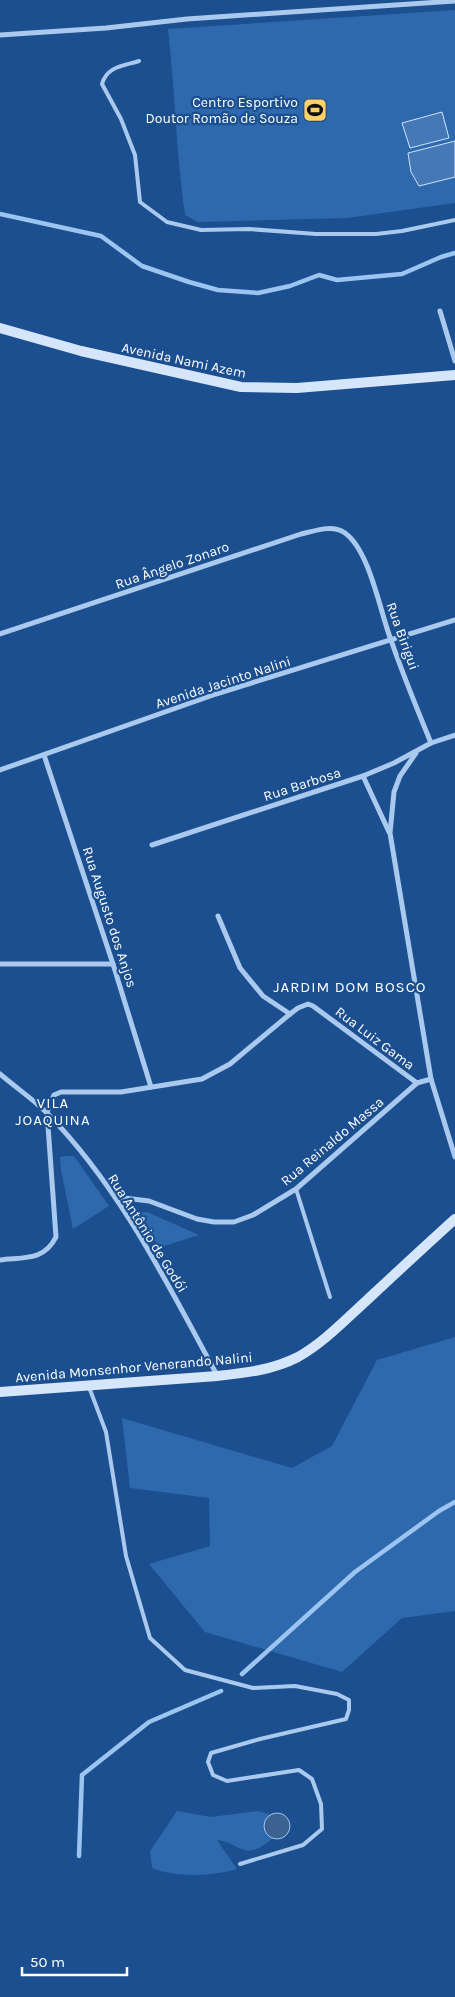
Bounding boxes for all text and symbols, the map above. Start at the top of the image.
place label: Centro Esportivo Doutor Romão de Souza [146,94,298,127]
sports icon: Centro Esportivo Doutor Romão de Souza [302,97,328,123]
street label: Avenida Nami Azem [120,339,248,382]
street label: Rua Ângelo Zonaro [113,538,231,593]
street label: Rua Birigui [382,600,423,672]
street label: Avenida Jacinto Nalini [153,653,293,712]
street label: Rua Barbosa [261,764,343,805]
street label: Rua Augusto dos Anjos [79,845,140,990]
district label: JARDIM DOM BOSCO [273,978,427,996]
street label: Rua Luiz Gama [332,1003,418,1074]
street label: Rua Reinaldo Massa [277,1093,387,1189]
district label: VILA JOAQUINA [16,1094,91,1129]
street label: Rua Antônio de Godói [104,1171,191,1296]
street label: Avenida Monsenhor Venerando Nalini [15,1349,253,1386]
scale bar [22,1944,128,1976]
text: 50 m [30,1953,65,1971]

